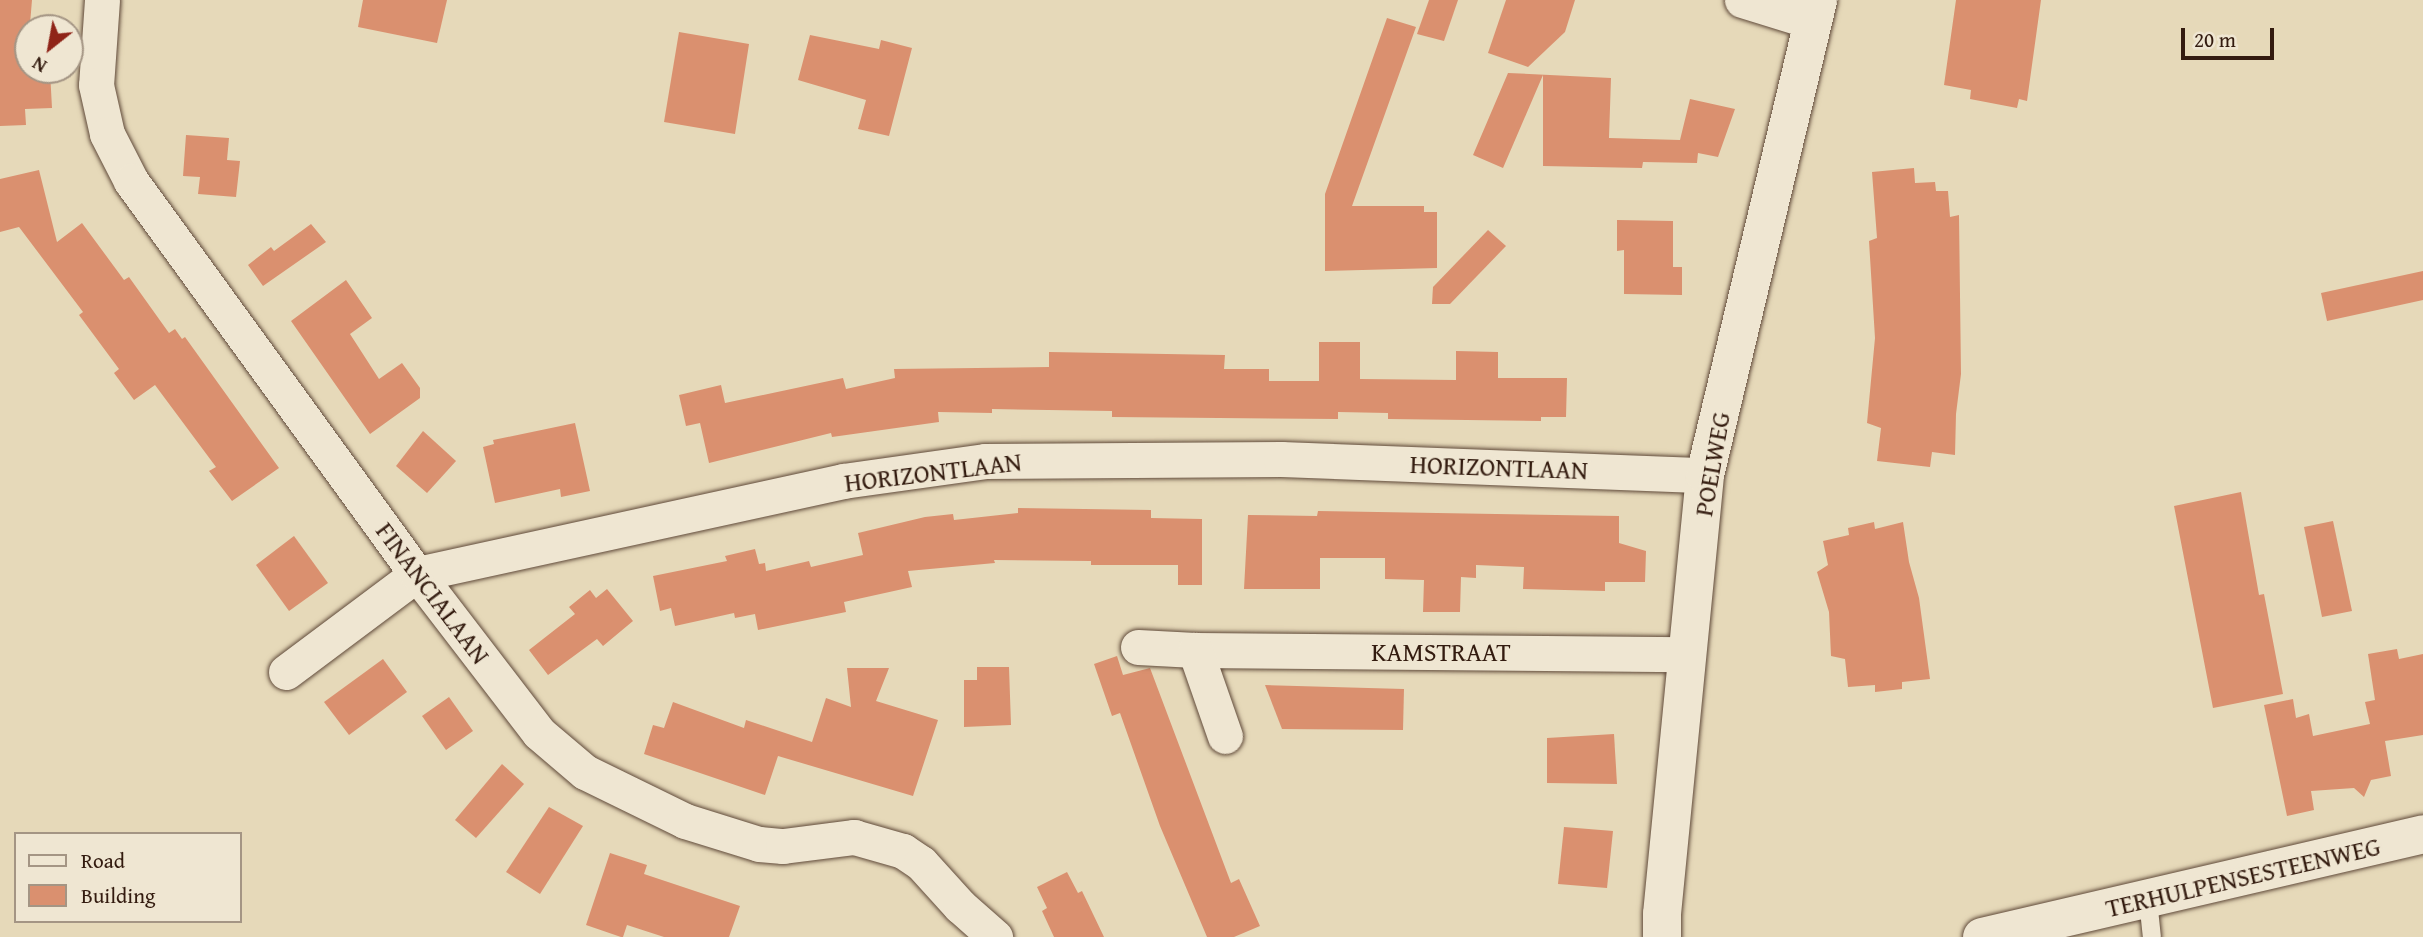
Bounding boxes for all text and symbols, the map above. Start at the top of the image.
north arrow [14,14,84,84]
scale bar [2185,14,2278,58]
text: 20 m [2194,24,2236,55]
text: N [27,50,52,81]
street label: POELWEG [1687,409,1737,519]
street label: HORIZONTLAAN [843,446,1023,498]
street label: HORIZONTLAAN [1409,448,1589,486]
street label: FINANCIALAAN [370,516,496,670]
street label: KAMSTRAAT [1371,636,1511,668]
street label: TERHULPENSESTEENWEG [2103,830,2383,924]
legend [14,832,242,923]
text: Road [81,845,125,876]
text: Building [81,880,155,911]

